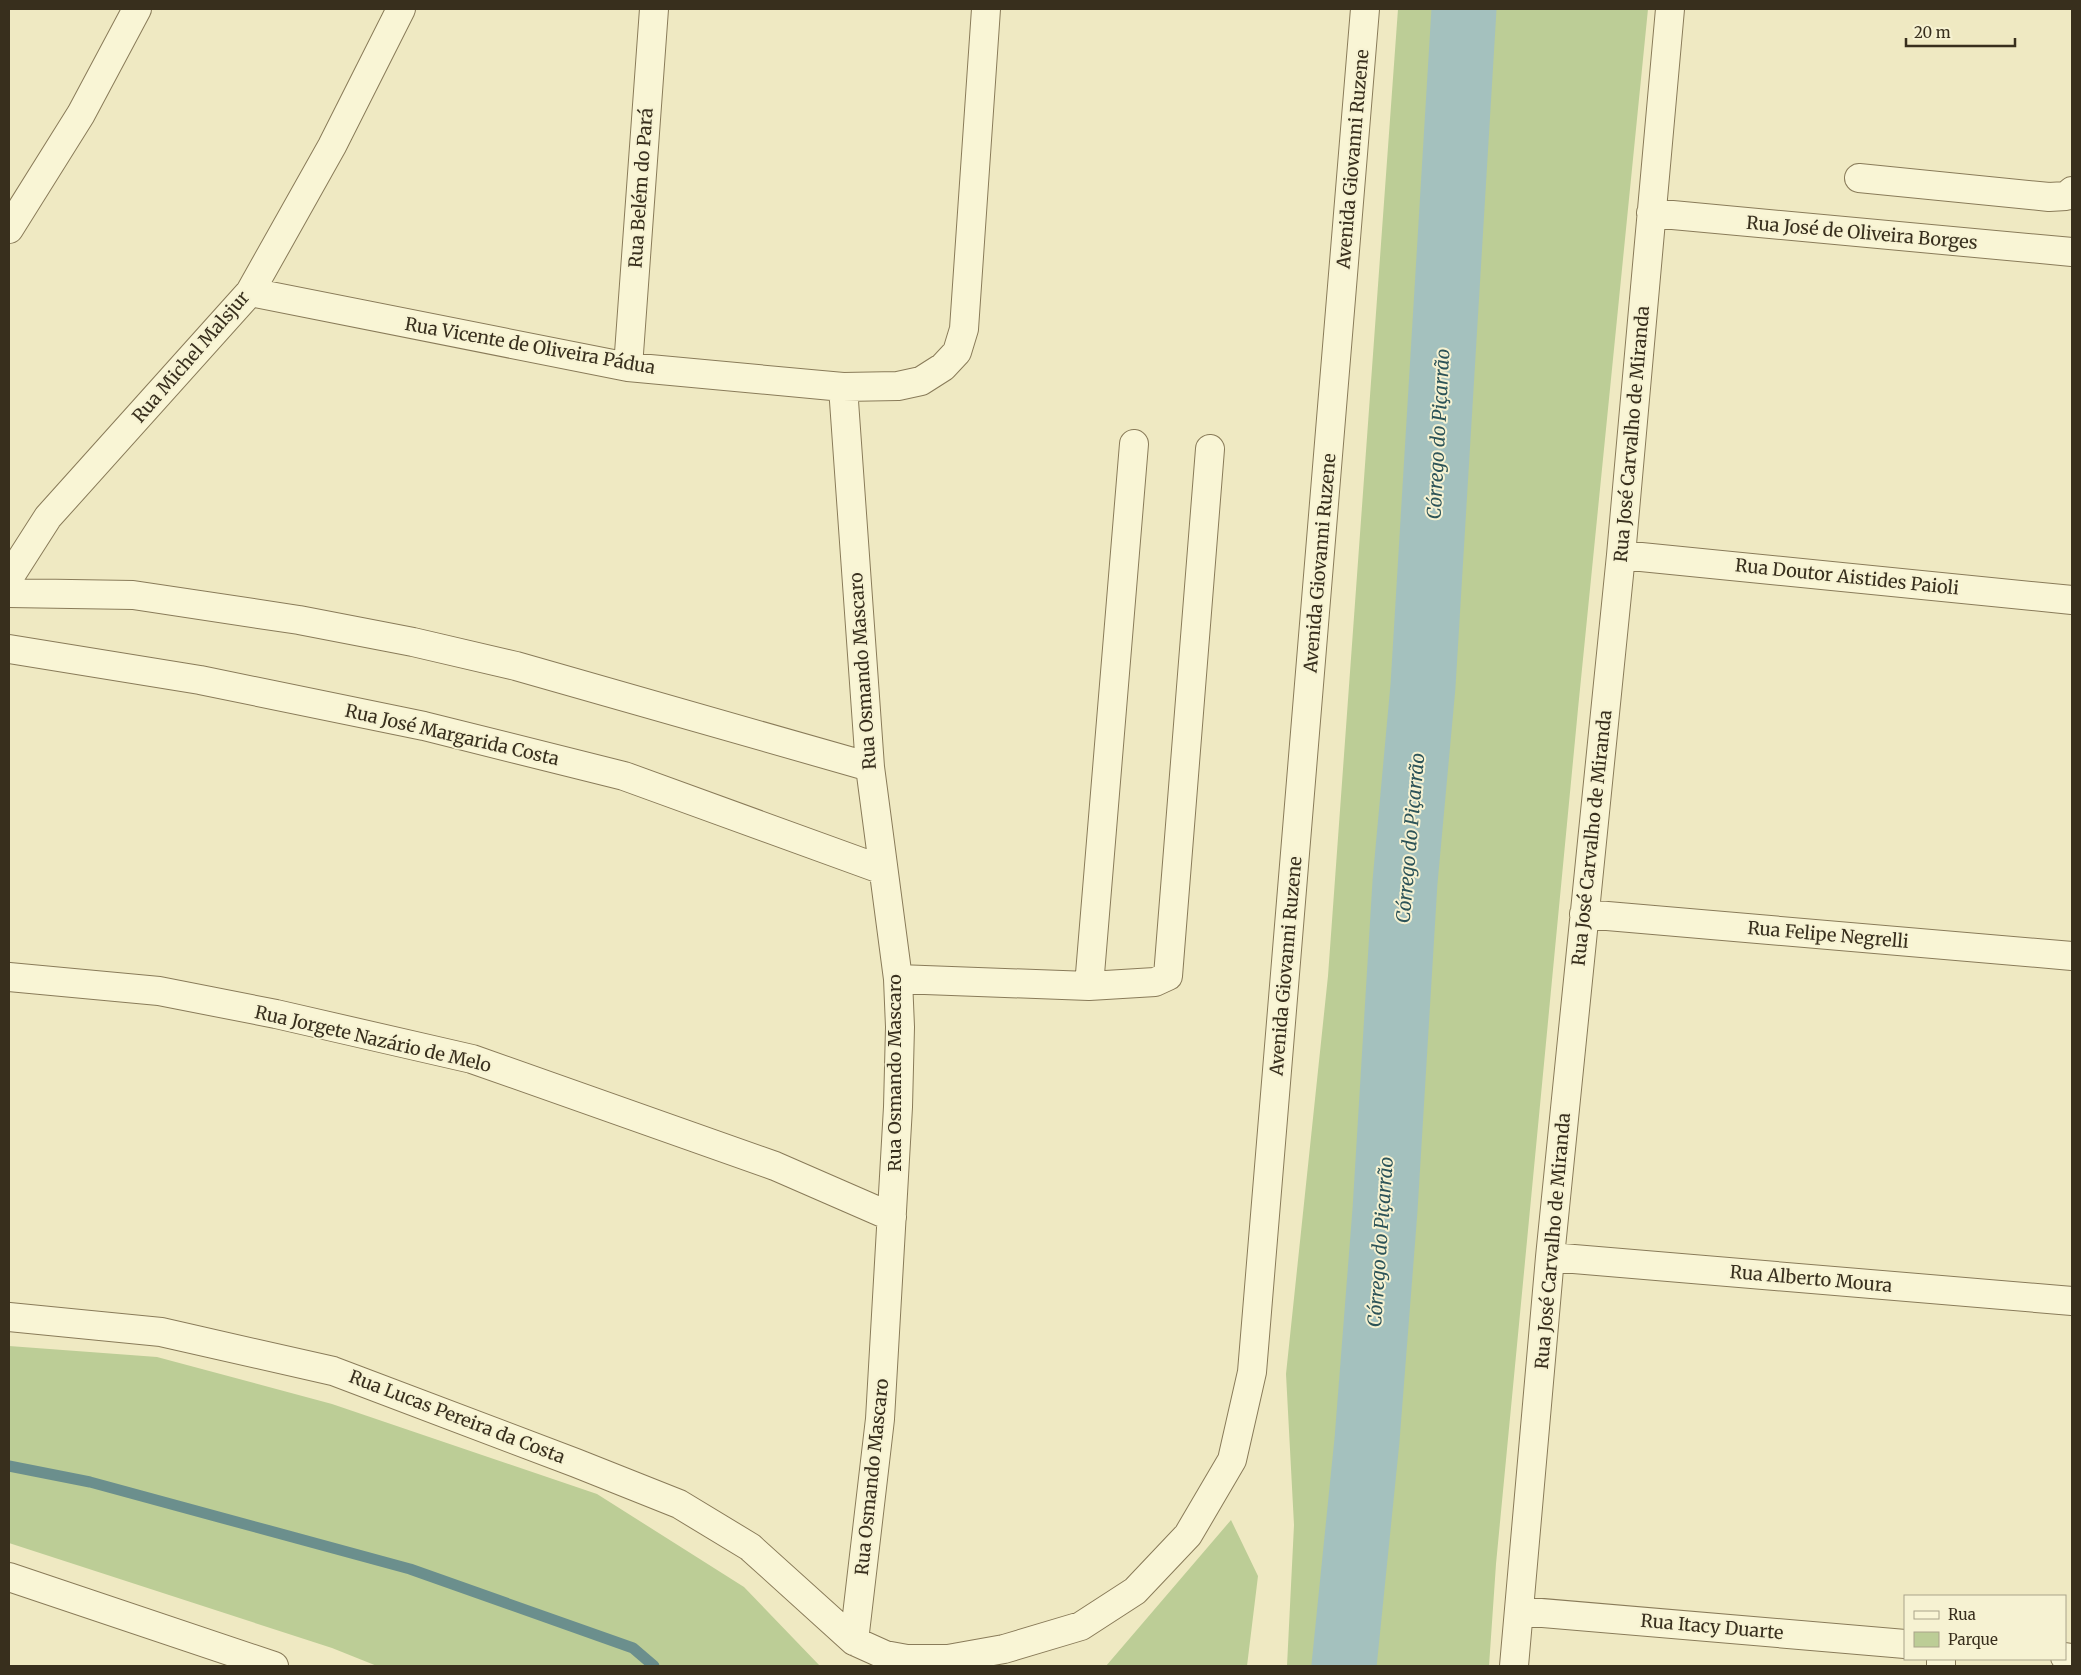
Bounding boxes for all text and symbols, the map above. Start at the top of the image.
scale bar [1906,15,2015,47]
text: 20 m [1914,23,1951,42]
street label: Avenida Giovanni Ruzene [1331,48,1374,271]
street label: Rua Belém do Pará [623,107,658,269]
street label: Rua José de Oliveira Borges [1745,211,1979,254]
street label: Rua Michel Malsjur [127,286,254,427]
street label: Rua José Carvalho de Miranda [1609,304,1654,563]
street label: Rua Vicente de Oliveira Pádua [403,312,657,379]
water label: Córrego do Piçarrão [1422,348,1454,520]
street label: Avenida Giovanni Ruzene [1298,452,1341,675]
street label: Rua Doutor Aistides Paioli [1734,553,1960,600]
street label: Rua Osmando Mascaro [844,572,881,770]
street label: Rua José Margarida Costa [343,699,562,770]
street label: Rua José Carvalho de Miranda [1567,708,1616,967]
water label: Córrego do Piçarrão [1391,752,1429,924]
street label: Avenida Giovanni Ruzene [1264,855,1307,1078]
street label: Rua Felipe Negrelli [1746,916,1910,953]
street label: Rua Osmando Mascaro [883,974,906,1172]
street label: Rua Jorgete Nazário de Melo [253,1000,493,1077]
street label: Rua José Carvalho de Miranda [1530,1111,1575,1370]
water label: Córrego do Piçarrão [1362,1156,1398,1328]
street label: Rua Alberto Moura [1729,1260,1894,1297]
street label: Rua Lucas Pereira da Costa [346,1365,569,1469]
street label: Rua Osmando Mascaro [850,1377,893,1576]
legend [1904,1595,2066,1660]
text: Rua [1948,1605,1976,1624]
street label: Rua Itacy Duarte [1640,1609,1784,1644]
text: Parque [1948,1630,1998,1649]

